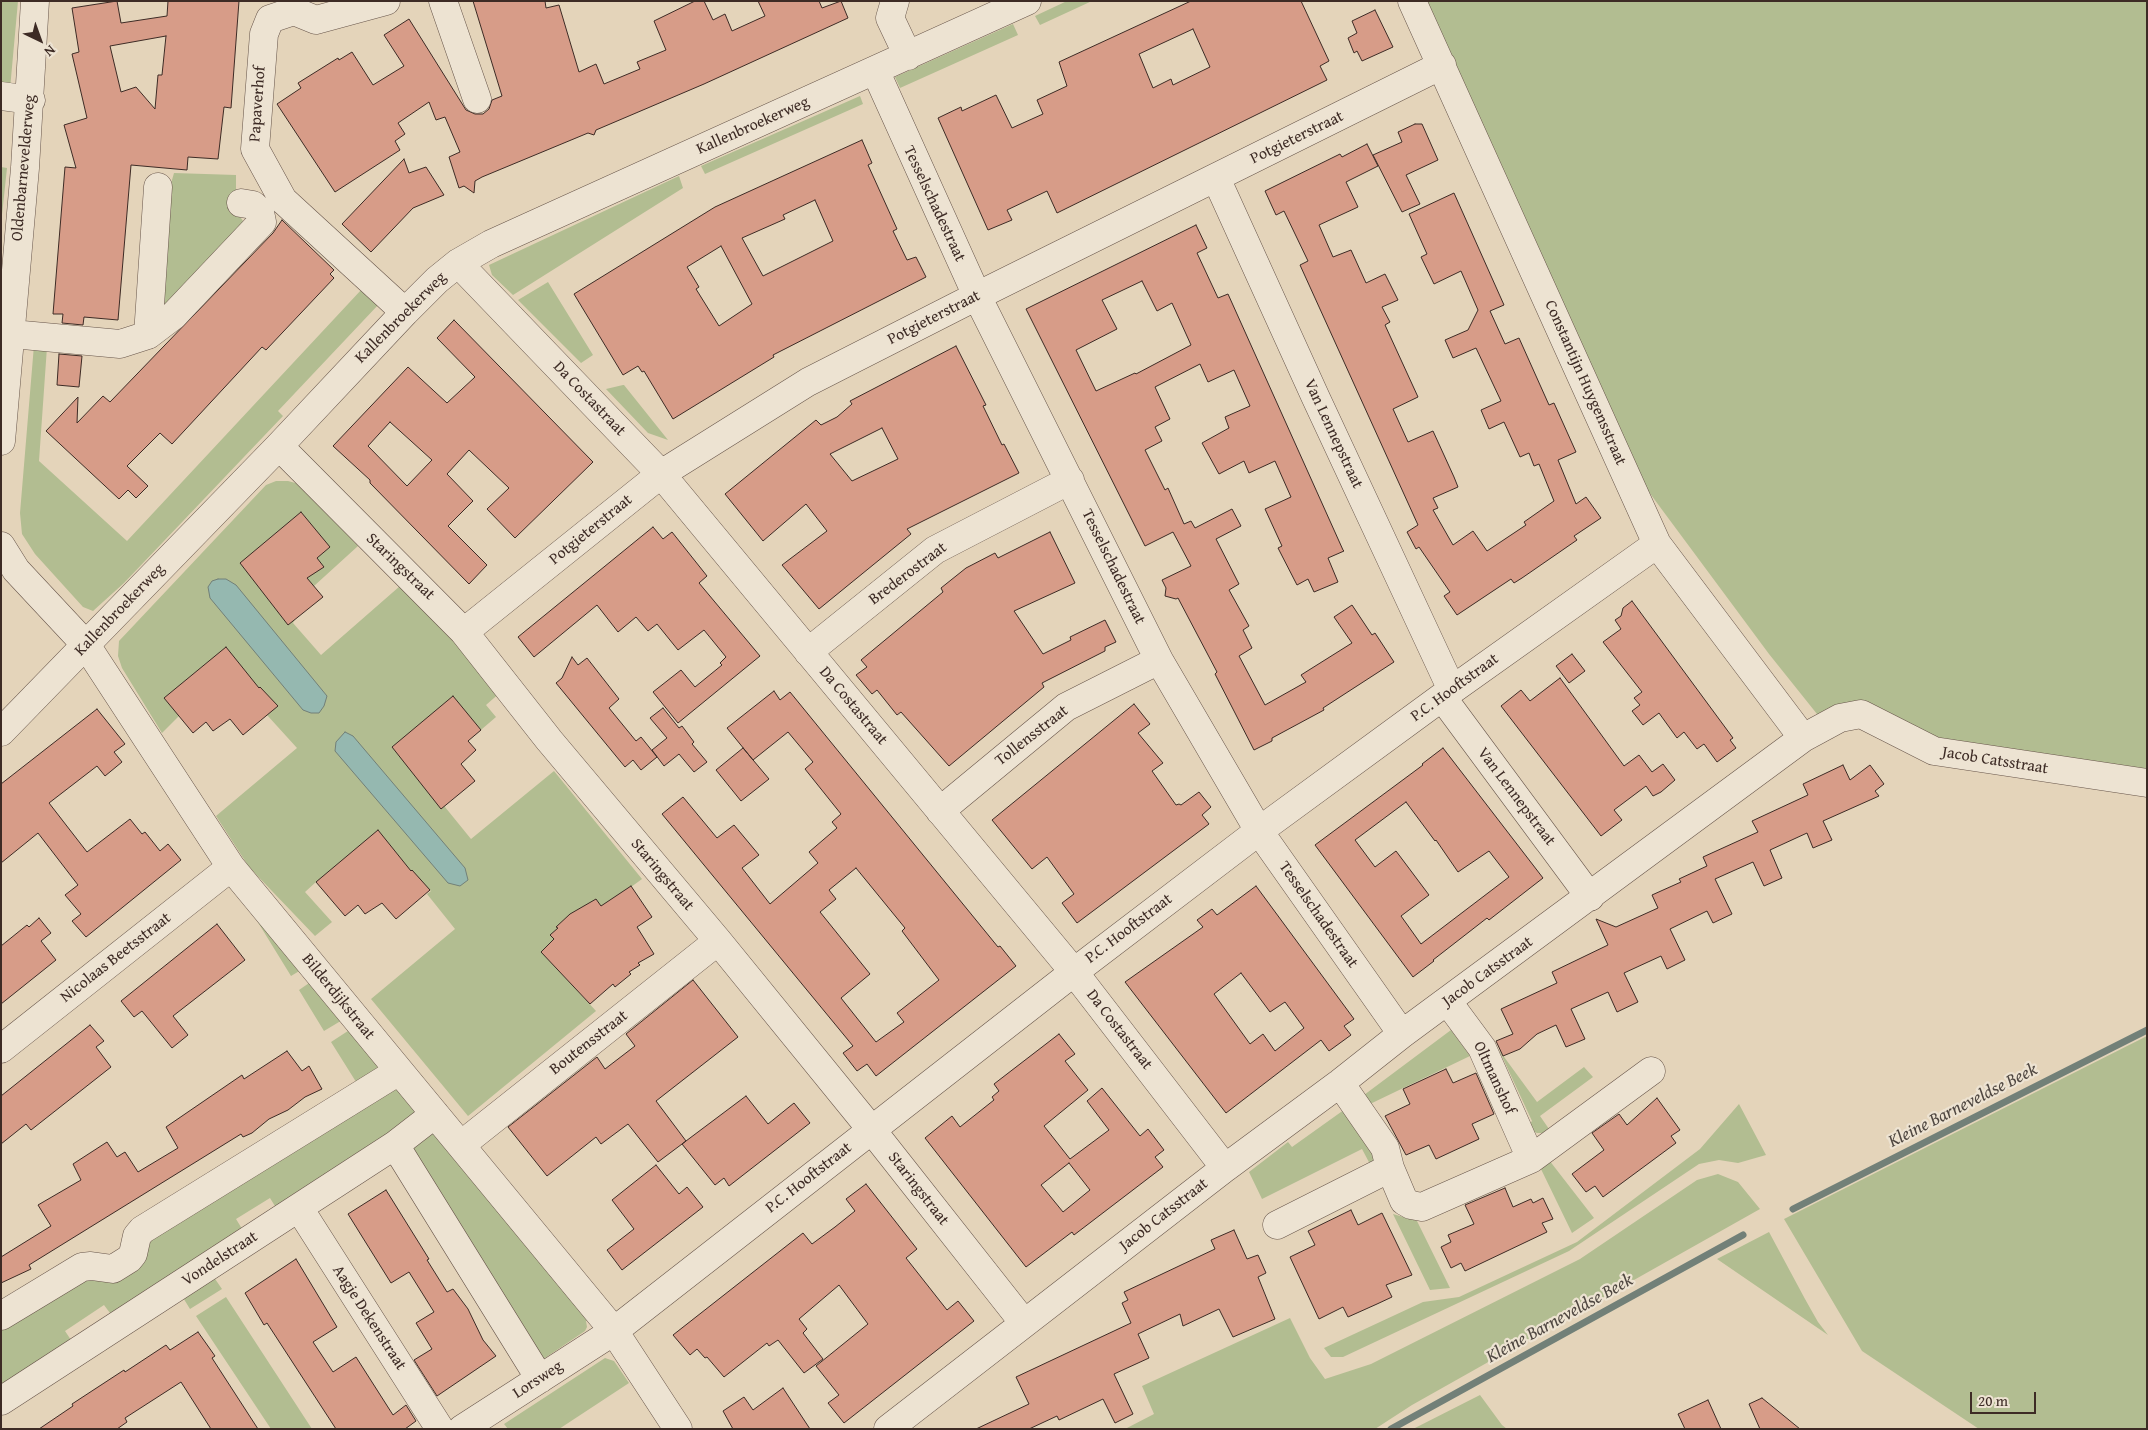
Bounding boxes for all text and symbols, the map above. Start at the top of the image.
north arrow [15,15,65,65]
text: N [40,41,60,62]
street label: Papaverhof [246,65,270,143]
street label: Kallenbroekerweg [694,93,812,159]
street label: Oldenbarnevelderweg [8,94,40,242]
street label: Potgieterstraat [1247,107,1347,169]
street label: Tesselschadestraat [899,143,969,265]
street label: Kallenbroekerweg [351,268,451,368]
street label: Potgieterstraat [884,286,984,350]
street label: Constantijn Huygensstraat [1540,298,1630,468]
street label: Da Costastraat [549,358,629,440]
street label: Van Lennepstraat [1299,376,1367,492]
street label: Potgieterstraat [546,491,636,569]
street label: Tesselschadestraat [1077,506,1149,628]
street label: Staringstraat [362,529,438,605]
street label: Brederostraat [865,538,951,610]
street label: Kallenbroekerweg [71,560,169,660]
street label: P.C. Hooftstraat [1407,650,1503,726]
street label: Da Costastraat [815,663,891,749]
street label: Tollensstraat [992,701,1072,771]
street label: Jacob Catsstraat [1941,743,2049,779]
street label: Van Lennepstraat [1473,744,1559,850]
street label: Staringstraat [626,835,698,915]
street label: Tesselschadestraat [1274,858,1362,972]
street label: P.C. Hooftstraat [1082,890,1176,968]
street label: Nicolaas Beetsstraat [57,909,175,1007]
street label: Jacob Catsstraat [1439,933,1537,1011]
street label: Bilderdijkstraat [297,950,379,1044]
street label: Da Costastraat [1082,986,1156,1074]
street label: Boutensstraat [546,1007,632,1079]
street label: Oltmanshof [1469,1039,1519,1117]
water label: Kleine Barneveldse Beek [1885,1059,2041,1153]
street label: P.C. Hooftstraat [762,1138,856,1218]
street label: Staringstraat [883,1148,953,1230]
street label: Jacob Catsstraat [1116,1174,1212,1256]
street label: Vondelstraat [179,1227,261,1291]
street label: Aagje Dekenstraat [328,1262,410,1374]
water label: Kleine Barneveldse Beek [1483,1270,1637,1368]
street label: Lorsweg [510,1357,566,1403]
scale bar [1973,1382,2039,1414]
text: 20 m [1978,1390,2008,1411]

